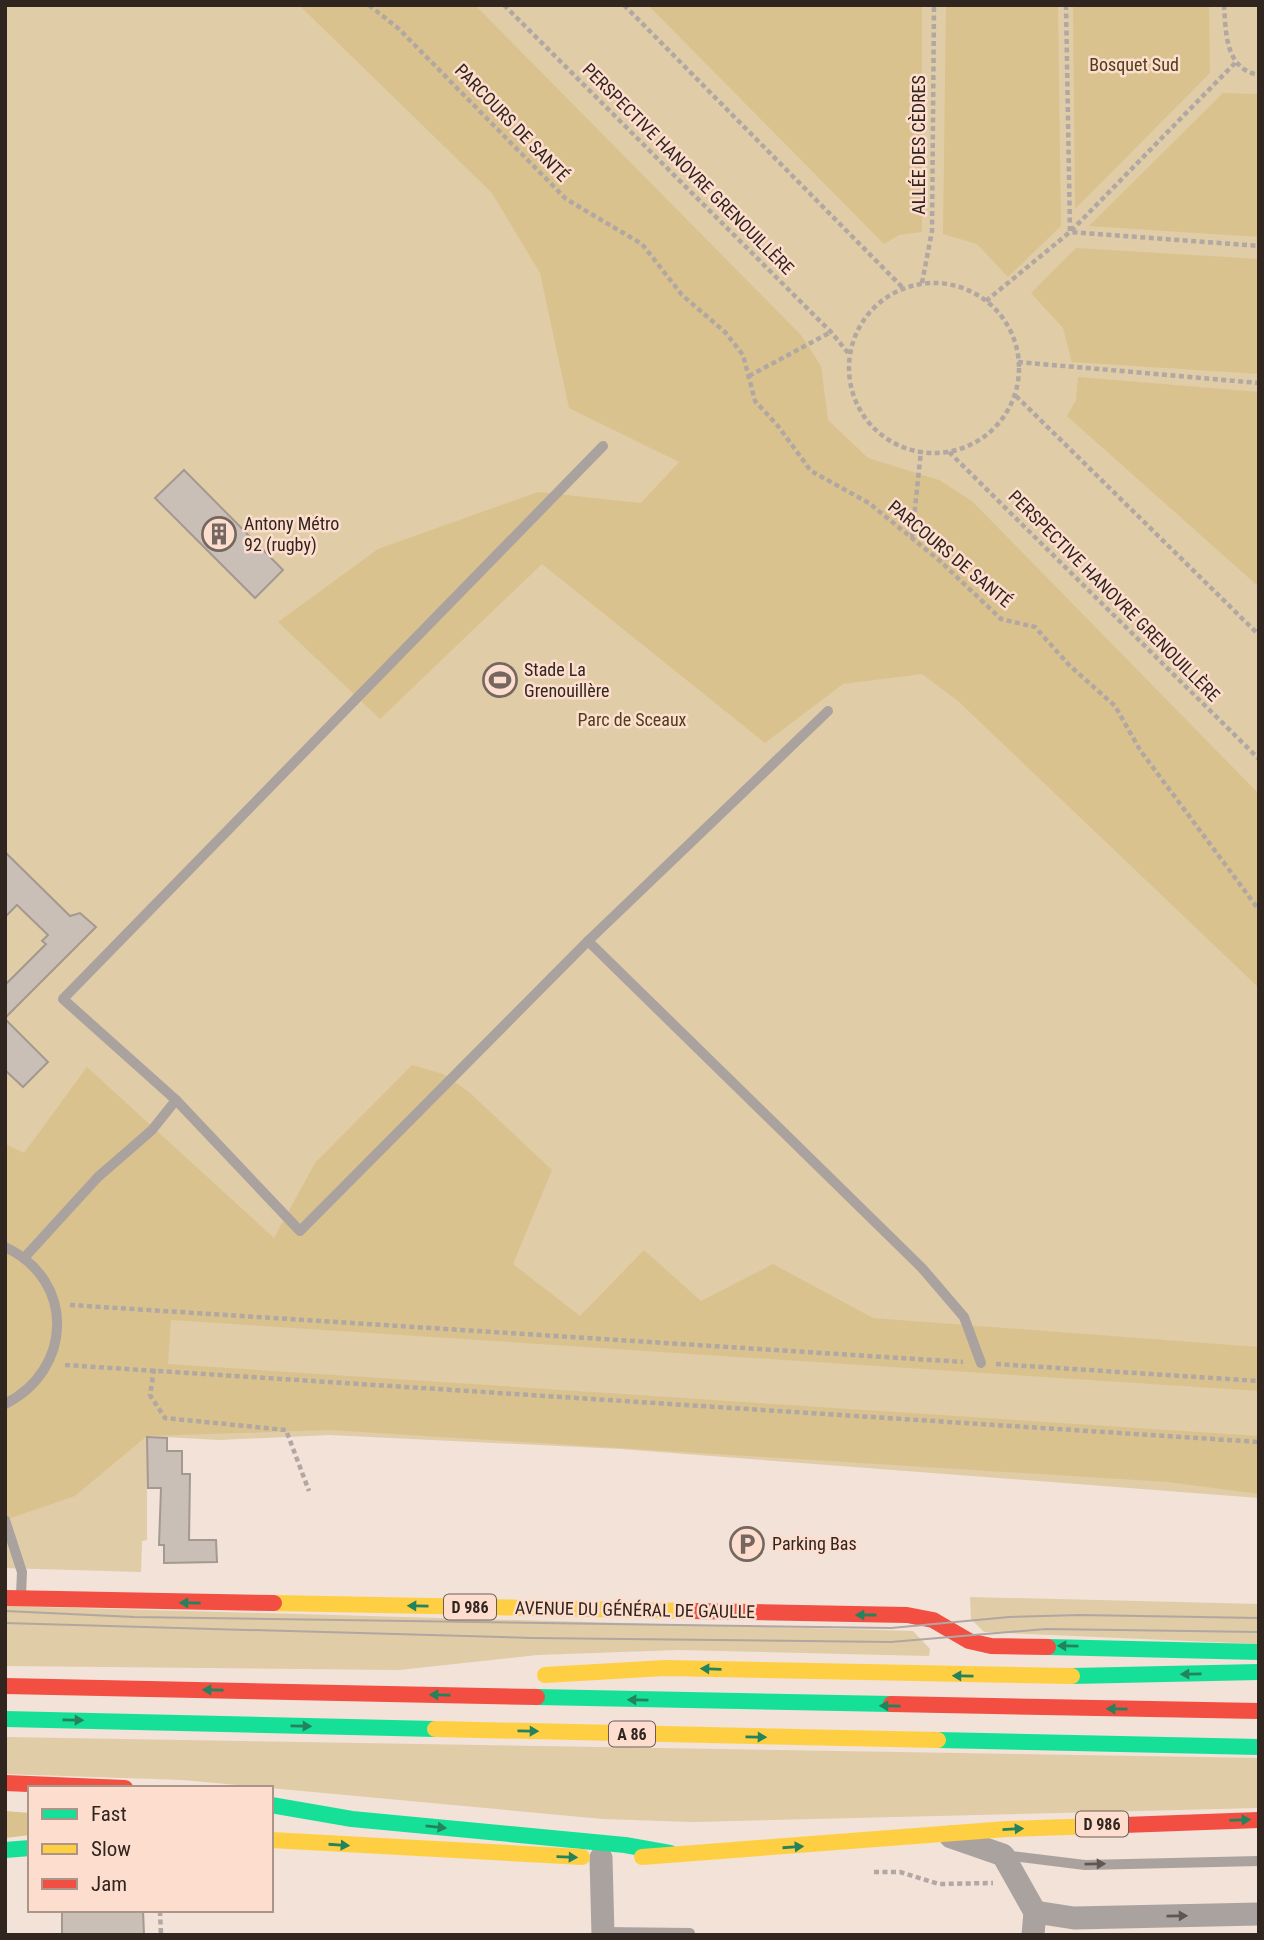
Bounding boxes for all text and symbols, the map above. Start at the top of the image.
park label: Bosquet Sud [1089,54,1179,75]
street label: PERSPECTIVE HANOVRE GRENOUILLÈRE [578,59,798,279]
street label: PARCOURS DE SANTÉ [451,60,574,186]
street label: ALLÉE DES CÈDRES [908,75,929,215]
street label: PERSPECTIVE HANOVRE GRENOUILLÈRE [1004,486,1224,706]
street label: PARCOURS DE SANTÉ [884,496,1017,612]
place label: Antony Métro 92 (rugby) [244,513,339,556]
building icon: Antony Métro 92 (rugby) [200,515,238,553]
place label: Stade La Grenouillère [524,659,609,701]
sports icon: Stade La Grenouillère [481,661,519,699]
park label: Parc de Sceaux [577,709,687,730]
parking icon: Parking Bas [728,1525,766,1563]
place label: Parking Bas [772,1533,857,1554]
road number: D 986 [444,1595,496,1620]
one-way arrow [179,1597,201,1609]
street label: AVENUE DU GÉNÉRAL DE GAULLE [515,1597,755,1622]
one-way arrow [407,1600,429,1612]
one-way arrow [854,1609,876,1621]
one-way arrow [1057,1640,1079,1652]
one-way arrow [700,1664,722,1675]
one-way arrow [1179,1669,1201,1680]
one-way arrow [952,1670,974,1682]
one-way arrow [201,1685,223,1696]
one-way arrow [429,1689,451,1701]
one-way arrow [626,1694,648,1705]
one-way arrow [878,1700,900,1711]
one-way arrow [1106,1703,1128,1715]
one-way arrow [63,1715,85,1726]
one-way arrow [290,1720,312,1732]
road number: A 86 [609,1722,655,1746]
one-way arrow [518,1726,540,1737]
one-way arrow [745,1731,767,1743]
legend [28,1786,273,1912]
text: Fast [91,1802,127,1826]
road number: D 986 [1076,1812,1128,1836]
one-way arrow [1230,1815,1252,1826]
one-way arrow [425,1822,447,1833]
one-way arrow [1002,1823,1024,1834]
text: Slow [91,1837,131,1861]
one-way arrow [329,1840,351,1851]
one-way arrow [783,1841,805,1852]
one-way arrow [556,1851,578,1862]
one-way arrow [1084,1858,1106,1870]
text: Jam [91,1872,127,1896]
one-way arrow [1166,1910,1188,1922]

